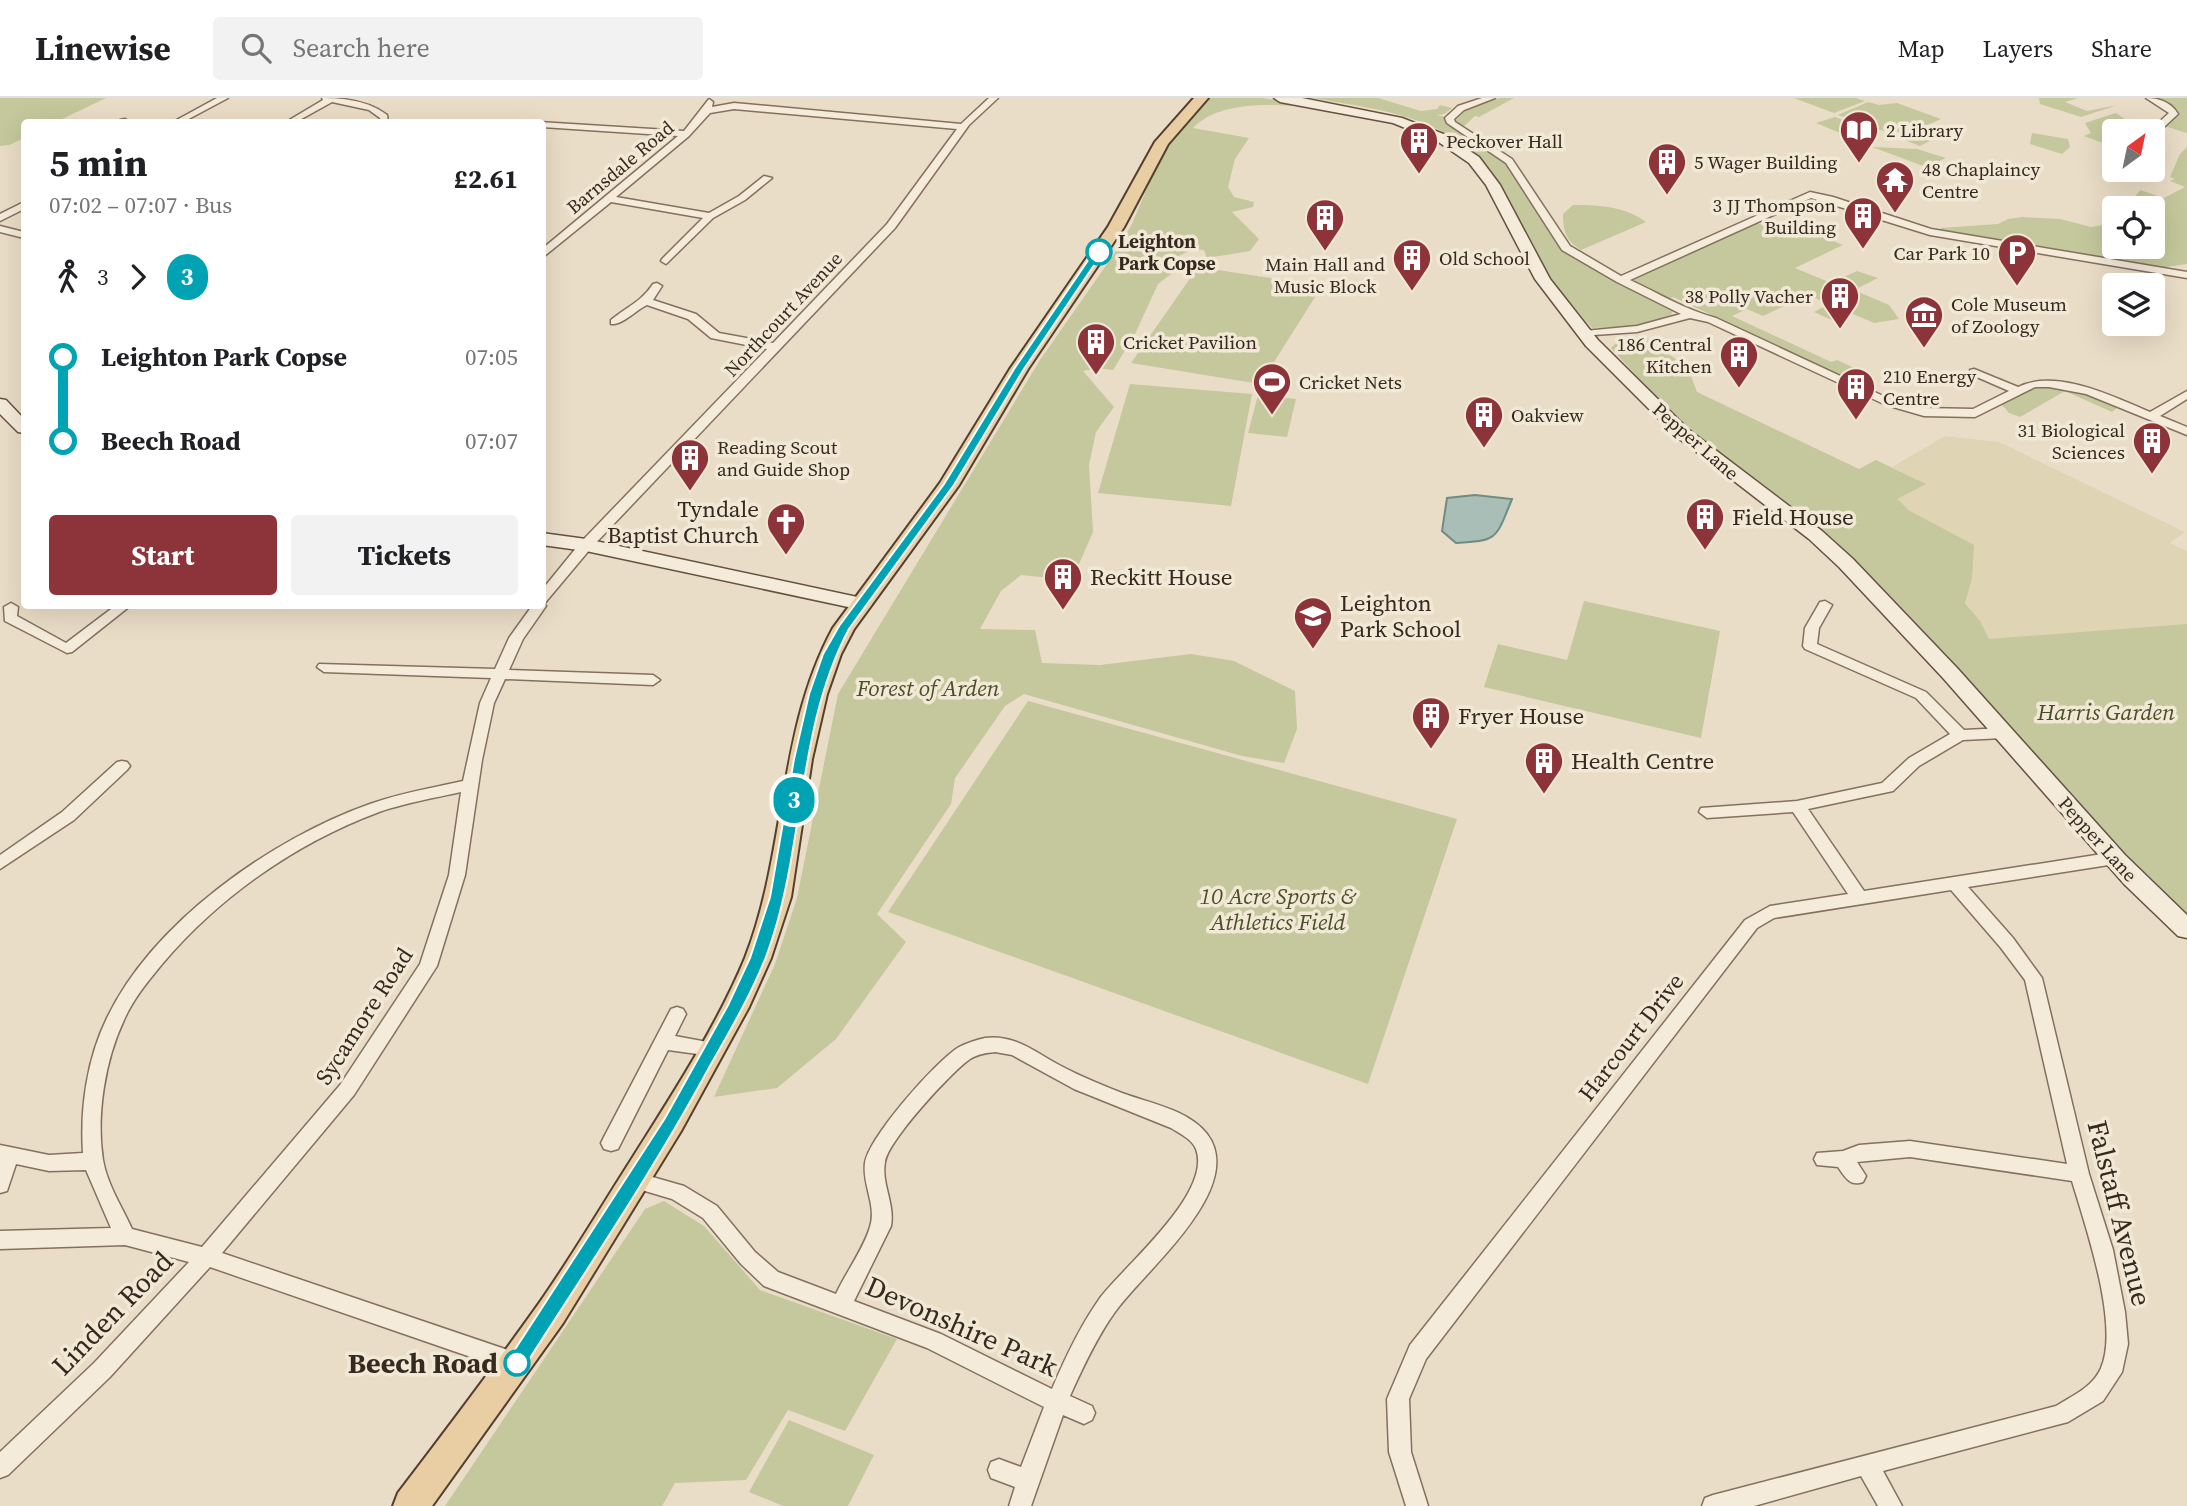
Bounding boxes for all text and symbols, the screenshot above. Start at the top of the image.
search box [213,17,703,80]
text: Linewise [35,26,171,71]
icon: search [237,29,275,67]
text: Search here [293,30,430,66]
text: Map [1898,32,1945,65]
text: Layers [1983,32,2053,65]
text: Share [2091,32,2152,65]
library icon: 2 Library [1838,109,1880,164]
street label: Barnsdale Road [561,114,679,220]
place label: 2 Library [1886,117,1964,143]
north arrow [2102,119,2165,182]
map controls [2102,119,2165,336]
building icon: Peckover Hall [1398,120,1440,175]
place label: Peckover Hall [1446,128,1563,154]
text: 5 min [49,137,148,189]
building icon: 5 Wager Building [1646,141,1688,196]
place label: 5 Wager Building [1694,149,1838,175]
place label: 48 Chaplaincy Centre [1922,156,2041,204]
temple icon: 48 Chaplaincy Centre [1874,159,1916,214]
text: £2.61 [454,161,518,197]
text: 07:02 – 07:07 · Bus [49,189,232,221]
place label: 3 JJ Thompson Building [1713,192,1836,240]
building icon: 3 JJ Thompson Building [1842,195,1884,250]
button: locate [2102,196,2165,259]
building icon: Main Hall and Music Block [1304,197,1346,252]
place label: Leighton Park Copse [1118,228,1216,276]
parking icon: Car Park 10 [1996,232,2038,287]
building icon: Old School [1391,237,1433,292]
marker: Leighton Park Copse [1086,239,1112,265]
place label: Car Park 10 [1894,240,1990,266]
place label: Old School [1439,245,1530,271]
street label: Northcourt Avenue [718,246,848,382]
place label: Main Hall and Music Block [1265,251,1385,299]
icon: walk [49,258,87,296]
icon: forward [119,258,157,296]
text: 3 [181,260,194,293]
text: 3 [97,261,109,293]
button: layers [2102,273,2165,336]
building icon: 38 Polly Vacher [1819,275,1861,330]
place label: 38 Polly Vacher [1685,283,1813,309]
place label: Cole Museum of Zoology [1951,291,2067,339]
museum icon: Cole Museum of Zoology [1903,294,1945,349]
building icon: Cricket Pavilion [1075,321,1117,376]
place label: Cricket Pavilion [1123,329,1257,355]
place label: 186 Central Kitchen [1617,331,1712,379]
building icon: 186 Central Kitchen [1718,334,1760,389]
text: Leighton Park Copse [101,339,347,375]
text: 07:05 [465,341,518,373]
sports icon: Cricket Nets [1251,361,1293,416]
place label: 210 Energy Centre [1883,363,1976,411]
building icon: 210 Energy Centre [1835,366,1877,421]
place label: Cricket Nets [1299,369,1402,395]
building icon: Oakview [1463,394,1505,449]
street label: Pepper Lane [1647,396,1745,486]
place label: Oakview [1511,402,1584,428]
place label: 31 Biological Sciences [2018,417,2125,465]
building icon: 31 Biological Sciences [2131,420,2173,475]
text: Beech Road [101,423,241,459]
text: 07:07 [465,425,518,457]
place label: Reading Scout and Guide Shop [717,434,850,482]
building icon: Reading Scout and Guide Shop [669,437,711,492]
place label: Tyndale Baptist Church [607,493,759,551]
building icon: Field House [1684,496,1726,551]
church icon: Tyndale Baptist Church [765,501,807,556]
place label: Field House [1732,501,1854,533]
button: Start [49,515,277,595]
button: Tickets [291,515,518,595]
building icon: Reckitt House [1042,556,1084,611]
place label: Reckitt House [1090,561,1233,593]
place label: Leighton Park School [1340,587,1461,645]
school or university icon: Leighton Park School [1292,595,1334,650]
park label: Forest of Arden [855,672,1000,704]
building icon: Fryer House [1410,695,1452,750]
park label: Harris Garden [2036,696,2175,728]
place label: Fryer House [1458,700,1584,732]
building icon: Health Centre [1523,740,1565,795]
place label: Health Centre [1571,745,1714,777]
line badge: 3 [771,777,817,823]
text: 3 [787,783,801,816]
street label: Pepper Lane [2053,791,2143,887]
park label: 10 Acre Sports & Athletics Field [1199,880,1358,938]
street label: Sycamore Road [308,941,420,1091]
street label: Harcourt Drive [1571,966,1691,1108]
street label: Falstaff Avenue [2079,1116,2161,1310]
street label: Linden Road [43,1242,181,1383]
street label: Devonshire Park [860,1267,1065,1386]
place label: Beech Road [348,1344,498,1382]
marker: Beech Road [504,1350,530,1376]

